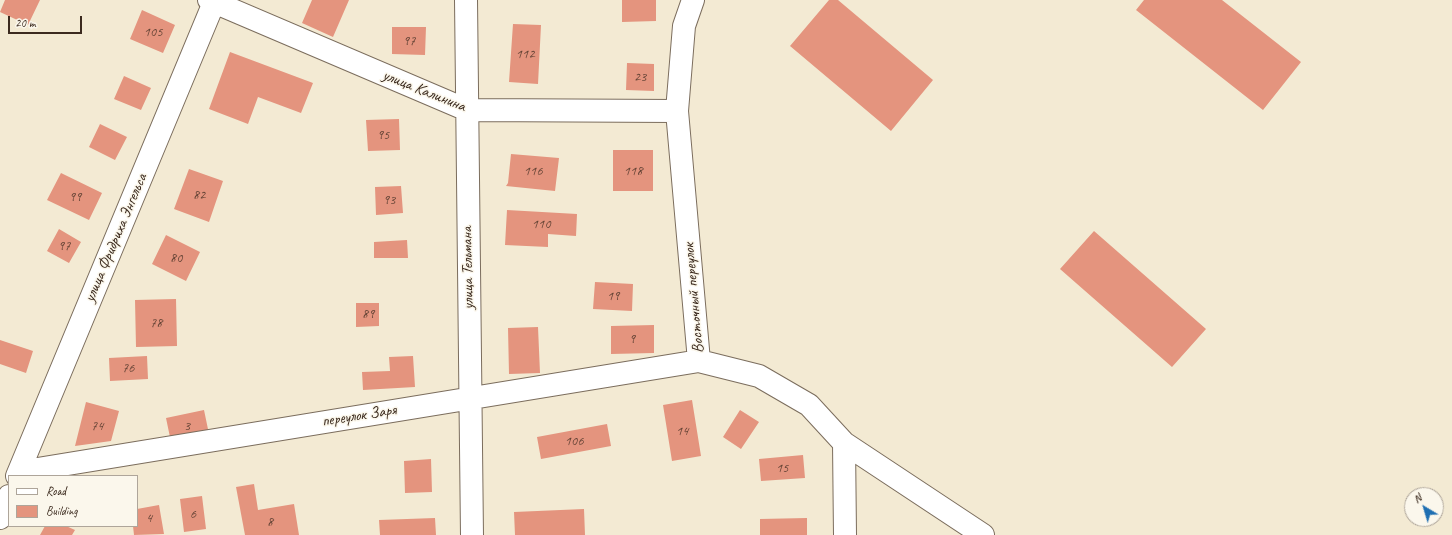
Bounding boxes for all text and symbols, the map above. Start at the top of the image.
scale bar [10,8,84,34]
text: 20 m [15,15,35,31]
house number: 105 [144,24,162,40]
house number: 97 [403,33,415,49]
house number: 112 [516,46,534,62]
street label: улица Калинина [380,66,468,116]
house number: 23 [634,69,646,85]
house number: 95 [377,127,389,143]
house number: 116 [524,163,542,179]
house number: 118 [624,163,642,179]
street label: улица Фридриха Энгельса [80,171,152,305]
house number: 82 [193,187,205,203]
house number: 99 [69,189,81,205]
house number: 93 [383,192,395,208]
house number: 110 [532,216,550,232]
street label: улица Тельмана [458,226,478,310]
house number: 97 [58,238,70,254]
street label: Восточный переулок [680,242,708,354]
house number: 80 [170,250,182,266]
house number: 19 [607,288,619,304]
house number: 89 [362,306,374,322]
house number: 78 [150,315,162,331]
house number: 9 [629,331,635,347]
house number: 76 [122,360,134,376]
street label: переулок Заря [320,401,398,431]
house number: 74 [91,418,103,434]
house number: 3 [184,418,190,434]
house number: 14 [676,423,688,439]
house number: 106 [565,433,583,449]
house number: 15 [776,460,788,476]
legend [8,475,138,527]
text: Road [46,483,66,499]
north arrow [1404,487,1444,527]
text: N [1410,491,1424,506]
text: Building [46,503,78,519]
house number: 6 [190,506,196,522]
house number: 4 [146,510,152,526]
house number: 8 [267,514,273,530]

